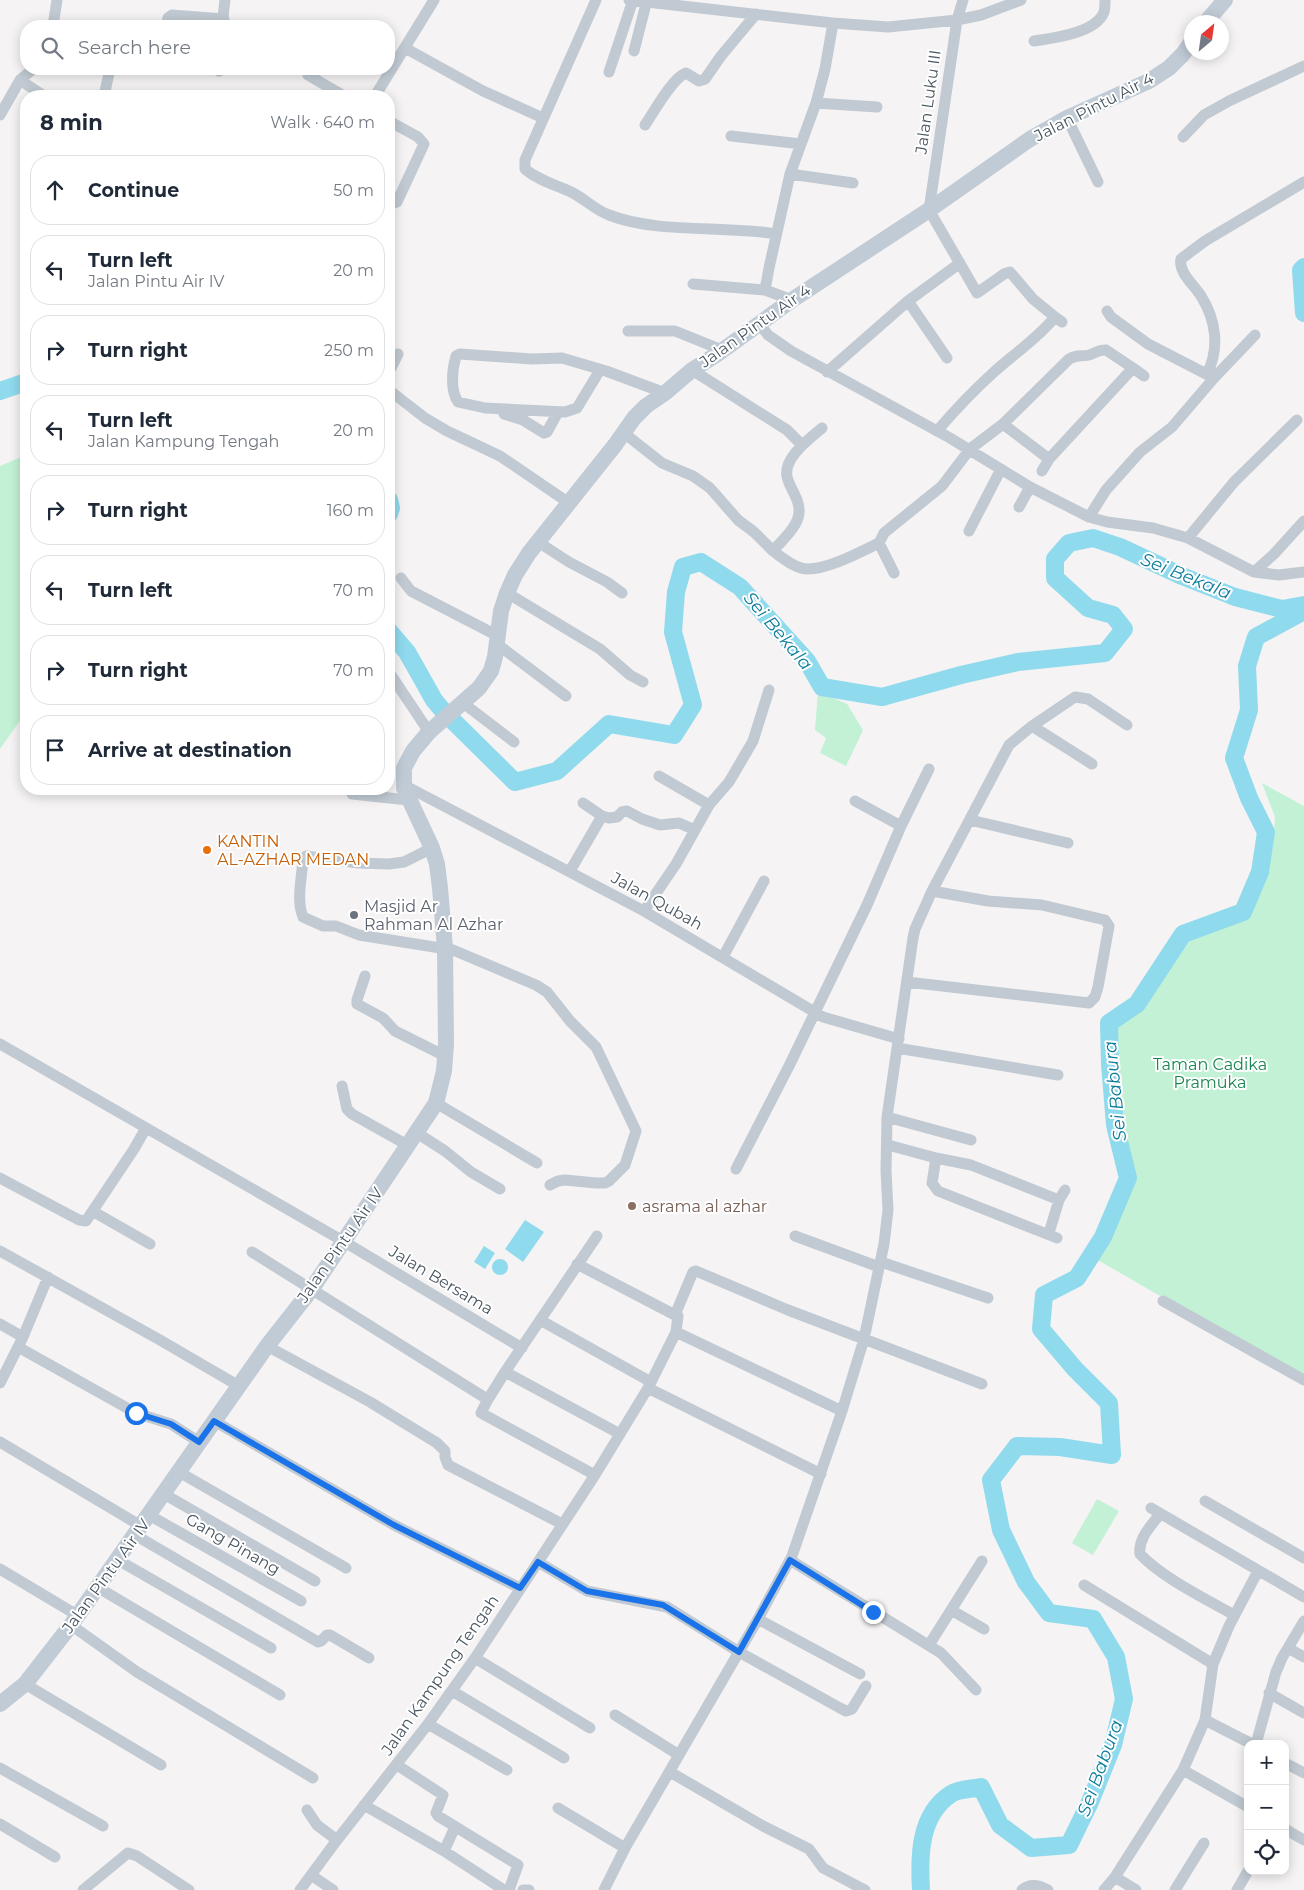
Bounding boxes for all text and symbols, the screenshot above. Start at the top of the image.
north arrow [1184,15,1229,60]
search box [20,20,395,75]
icon: search [38,34,66,62]
text: Search here [78,36,191,59]
street label: Jalan Luku III [911,49,945,156]
street label: Jalan Pintu Air 4 [1030,69,1157,146]
text: 8 min [40,110,103,135]
text: Walk · 640 m [270,113,375,132]
icon: ahead [41,176,69,204]
text: Continue [88,179,179,202]
text: 50 m [333,181,374,200]
text: Turn left [88,249,173,272]
icon: left [41,256,69,284]
text: 20 m [333,261,374,280]
text: Jalan Pintu Air IV [88,272,224,291]
street label: Jalan Pintu Air 4 [695,280,815,372]
icon: right [41,336,69,364]
text: Turn right [88,339,188,362]
text: 250 m [324,341,374,360]
text: Turn left [88,409,173,432]
icon: left [41,416,69,444]
text: 20 m [333,421,374,440]
text: Jalan Kampung Tengah [88,432,279,451]
icon: right [41,496,69,524]
text: Turn right [88,499,188,522]
text: 160 m [327,501,374,520]
water label: Sei Bekala [1138,548,1234,604]
icon: left [41,576,69,604]
text: Turn left [88,579,173,602]
text: 70 m [333,581,374,600]
water label: Sei Bekala [739,587,817,675]
icon: right [41,656,69,684]
text: Turn right [88,659,188,682]
text: 70 m [333,661,374,680]
icon: arrive [41,736,69,764]
text: Arrive at destination [88,739,292,762]
place label: KANTIN AL-AZHAR MEDAN [217,832,369,869]
marker: KANTIN AL-AZHAR MEDAN [201,844,213,856]
street label: Jalan Qubah [607,868,706,934]
place label: Masjid Ar Rahman Al Azhar [364,897,503,934]
marker: Masjid Ar Rahman Al Azhar [348,909,360,921]
water label: Sei Babura [1099,1040,1131,1142]
park label: Taman Cadika Pramuka [1153,1055,1267,1092]
street label: Jalan Pintu Air IV [293,1183,387,1307]
place label: asrama al azhar [642,1197,767,1216]
marker: asrama al azhar [626,1200,638,1212]
street label: Jalan Bersama [385,1241,496,1319]
route start [125,1402,148,1425]
street label: Gang Pinang [183,1509,283,1579]
street label: Jalan Pintu Air IV [58,1515,154,1638]
street label: Jalan Kampung Tengah [377,1591,503,1760]
route end [862,1601,885,1624]
water label: Sei Babura [1072,1717,1128,1819]
map controls [1244,1740,1289,1875]
button: + [1244,1740,1289,1785]
button: − [1244,1785,1289,1830]
button: locate [1244,1830,1289,1875]

